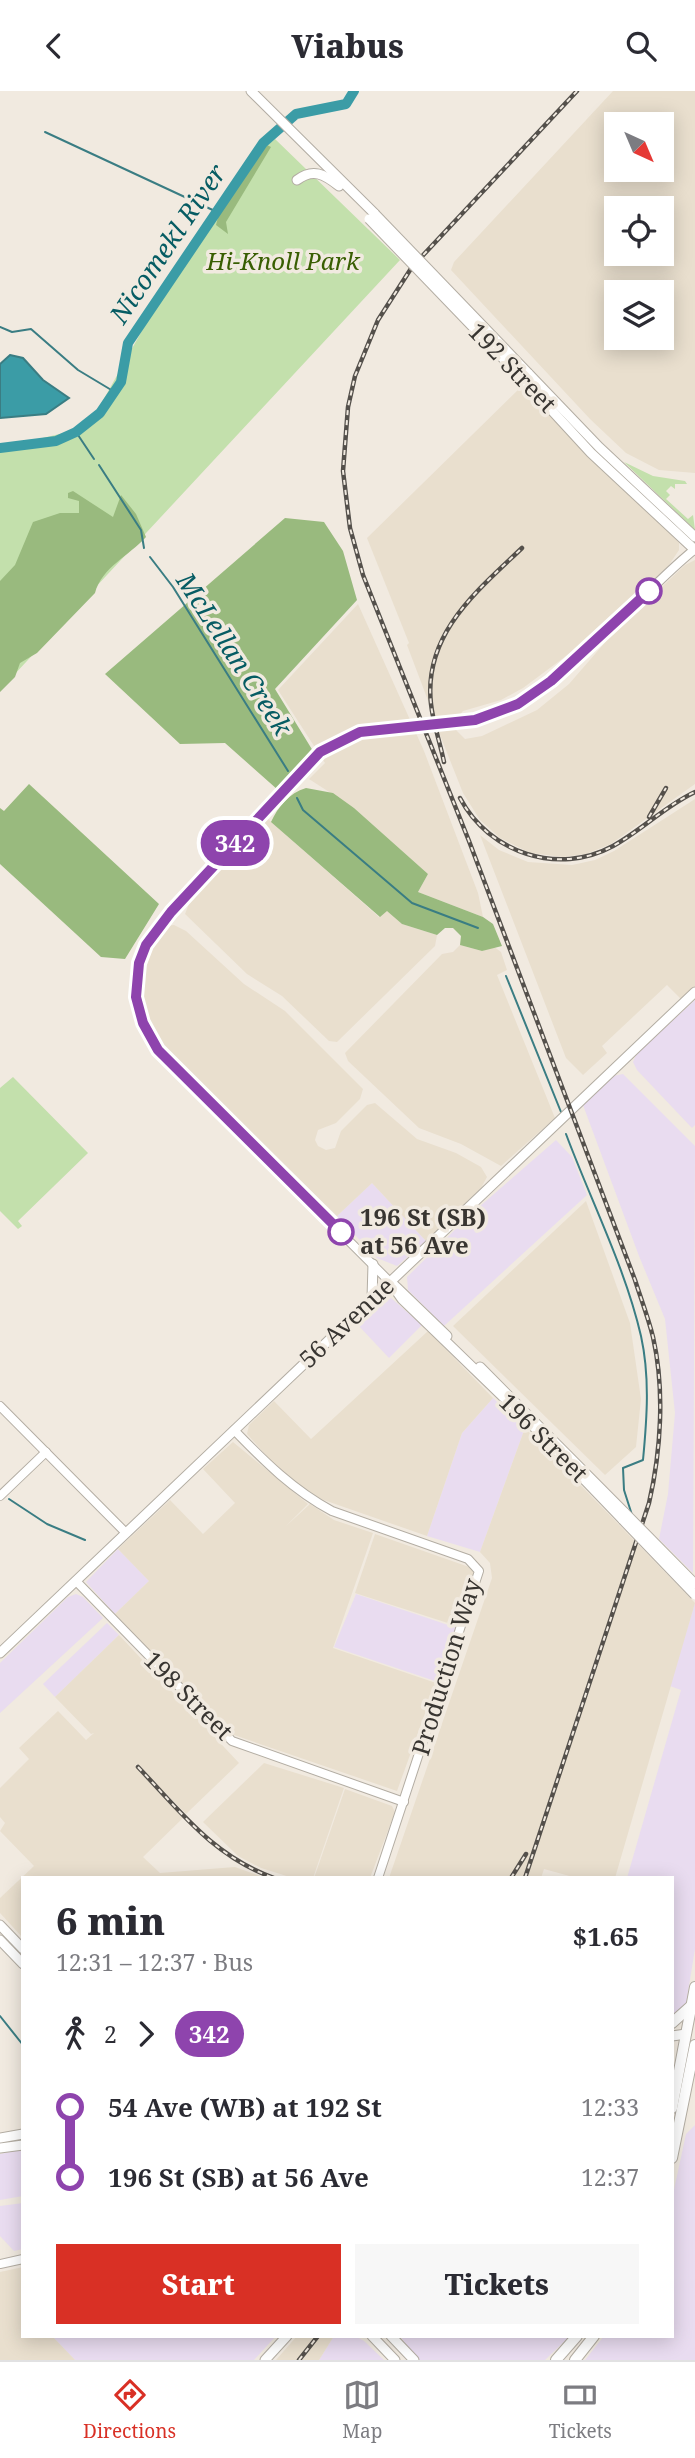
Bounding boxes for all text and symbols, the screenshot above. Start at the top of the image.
text: Viabus [291,24,404,67]
icon: back [35,27,73,65]
icon: search [622,27,660,65]
north arrow [604,112,674,182]
map controls [604,112,674,350]
water label: Nicomekl River [100,156,234,331]
button: locate [604,196,674,266]
park label: Hi-Knoll Park [205,244,361,277]
button: layers [604,280,674,350]
street label: 192 Street [462,315,564,419]
water label: McLellan Creek [168,564,302,743]
unlabelled marker [636,578,662,604]
line badge: 342 [195,820,275,866]
text: 342 [215,826,255,859]
place label: 196 St (SB) at 56 Ave [360,1200,486,1261]
marker: 196 St (SB) at 56 Ave [328,1219,354,1245]
street label: 56 Avenue [291,1269,401,1375]
street label: 196 Street [492,1385,596,1489]
street label: Production Way [403,1574,488,1759]
street label: 198 Street [137,1643,241,1747]
text: 6 min [56,1894,165,1946]
text: $1.65 [573,1918,639,1954]
text: 12:31 – 12:37 · Bus [56,1946,253,1978]
icon: walk [56,2015,94,2053]
icon: forward [127,2015,165,2053]
text: 342 [189,2017,230,2050]
text: 2 [104,2018,117,2050]
text: 54 Ave (WB) at 192 St [108,2089,382,2125]
text: 12:33 [581,2091,639,2123]
text: 196 St (SB) at 56 Ave [108,2159,369,2195]
text: 12:37 [581,2161,639,2193]
button: Start [56,2244,341,2324]
button: Tickets [355,2244,639,2324]
tab: Directions [83,2376,176,2444]
tab: Map [342,2376,382,2444]
tab: Tickets [549,2376,612,2444]

